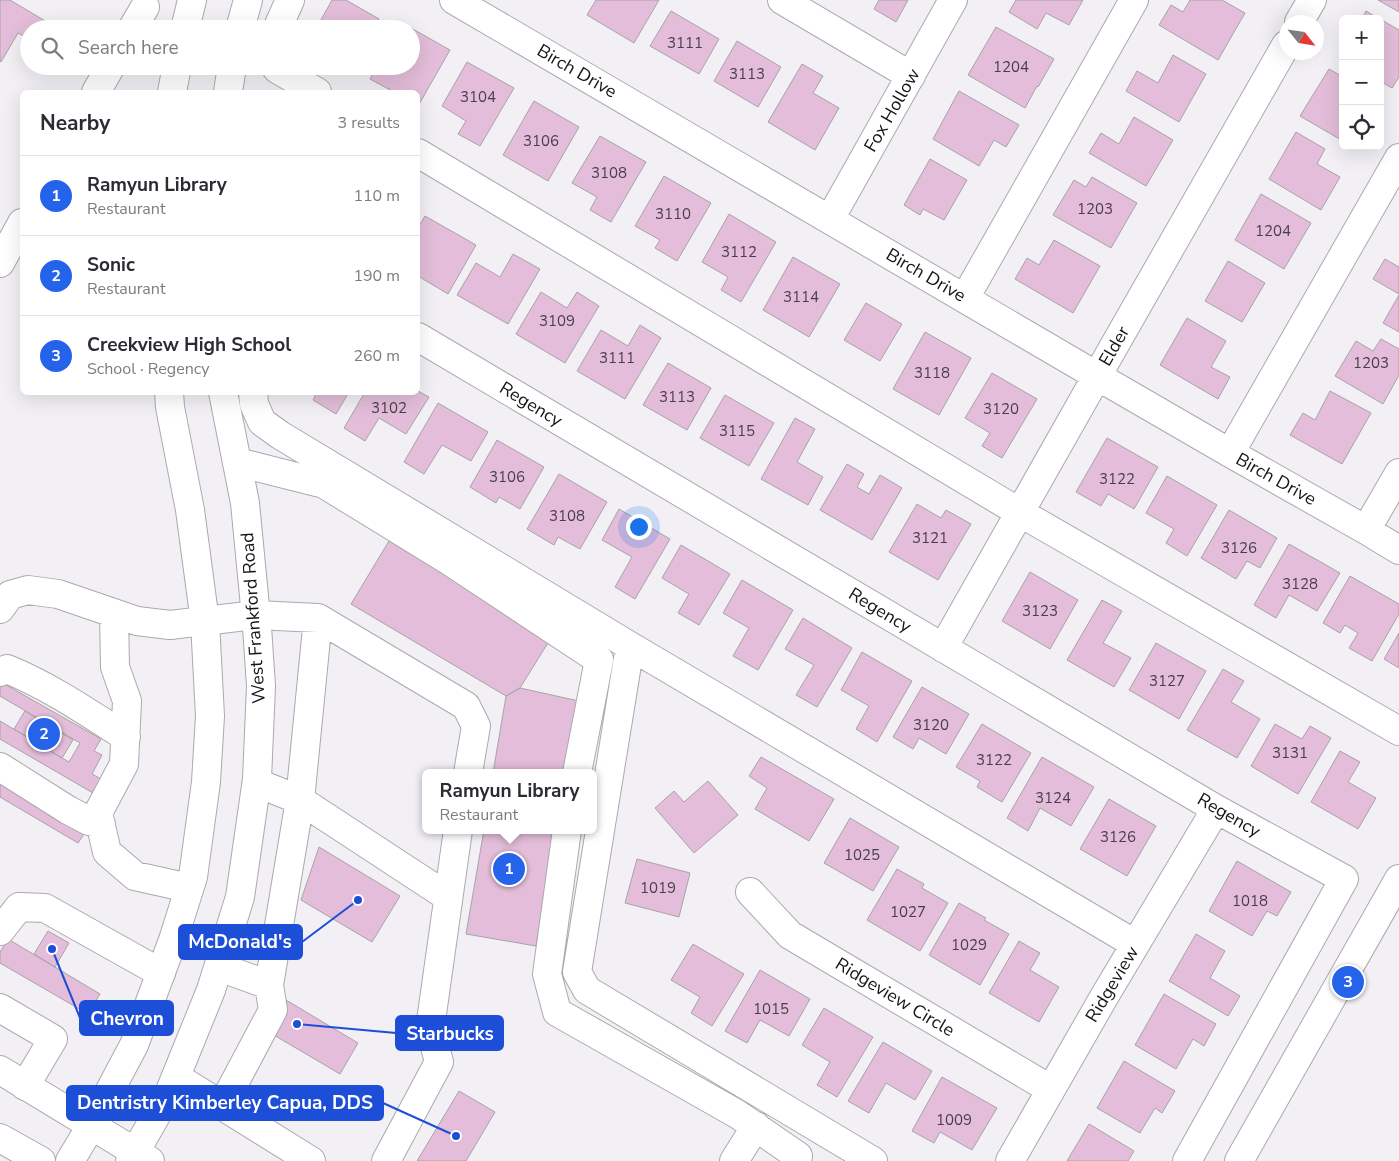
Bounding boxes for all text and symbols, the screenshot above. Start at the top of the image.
north arrow [1279,15,1324,60]
map controls [1339,15,1384,150]
button: + [1339,15,1384,60]
search box [20,20,420,75]
house number: 3111 [667,33,703,53]
icon: search [38,34,66,62]
text: Search here [78,35,179,61]
street label: Birch Drive [533,38,621,104]
house number: 1204 [993,57,1029,77]
button: − [1339,60,1384,105]
house number: 3113 [729,64,765,84]
street label: Fox Hollow [858,64,926,156]
house number: 3104 [460,87,496,107]
button: locate [1339,105,1384,150]
text: Nearby [40,109,110,137]
text: 3 results [338,112,400,134]
house number: 3106 [523,131,559,151]
house number: 3108 [591,163,627,183]
text: Ramyun Library [87,172,227,198]
text: 1 [51,185,61,207]
text: 110 m [353,185,400,207]
text: Restaurant [87,198,166,220]
house number: 1203 [1077,199,1113,219]
house number: 3110 [655,204,691,224]
house number: 1204 [1255,221,1291,241]
house number: 3112 [721,242,757,262]
street label: Birch Drive [882,242,970,308]
text: Sonic [87,252,135,278]
text: 2 [51,265,61,287]
text: 190 m [353,265,400,287]
text: Restaurant [87,278,166,300]
house number: 3114 [783,287,819,307]
house number: 3109 [539,311,575,331]
street label: Elder [1093,321,1135,370]
text: Creekview High School [87,332,291,358]
text: 3 [51,345,61,367]
text: 260 m [353,345,400,367]
house number: 3111 [599,348,635,368]
house number: 1203 [1353,353,1389,373]
text: School · Regency [87,358,209,380]
house number: 3118 [914,363,950,383]
street label: Regency [495,376,568,433]
house number: 3113 [659,387,695,407]
house number: 3102 [371,398,407,418]
house number: 3120 [983,399,1019,419]
house number: 3115 [719,421,755,441]
street label: Birch Drive [1231,447,1321,511]
house number: 3106 [489,467,525,487]
house number: 3122 [1099,469,1135,489]
house number: 3108 [549,506,585,526]
your location [626,514,652,540]
house number: 3121 [912,528,948,548]
street label: West Frankford Road [235,532,271,704]
house number: 3126 [1221,538,1257,558]
house number: 3128 [1282,574,1318,594]
street label: Regency [844,582,917,639]
house number: 3123 [1022,601,1058,621]
house number: 3127 [1149,671,1185,691]
pin: 2 [28,715,60,753]
house number: 3120 [913,715,949,735]
house number: 3131 [1272,743,1308,763]
house number: 3122 [976,750,1012,770]
popup [422,769,597,834]
text: Ramyun Library [440,778,579,804]
street label: Regency [1193,787,1266,843]
house number: 3124 [1035,788,1071,808]
text: Restaurant [440,804,518,826]
house number: 3126 [1100,827,1136,847]
house number: 1025 [844,845,880,865]
pin: 1 [493,850,525,888]
house number: 1019 [640,878,676,898]
house number: 1018 [1232,891,1268,911]
house number: 1027 [890,902,926,922]
callout: McDonald's [179,925,302,959]
text: McDonald's [188,929,292,955]
house number: 1029 [951,935,987,955]
street label: Ridgeview [1080,941,1144,1027]
street label: Ridgeview Circle [831,952,959,1042]
pin: 3 [1332,963,1364,1001]
house number: 1015 [753,999,789,1019]
callout: Chevron [80,1001,173,1035]
text: Chevron [90,1006,164,1032]
callout: Starbucks [396,1016,503,1050]
text: Starbucks [406,1021,494,1047]
callout: Dentristry Kimberley Capua, DDS [67,1086,383,1120]
text: Dentristry Kimberley Capua, DDS [77,1090,373,1116]
house number: 1009 [936,1110,972,1130]

